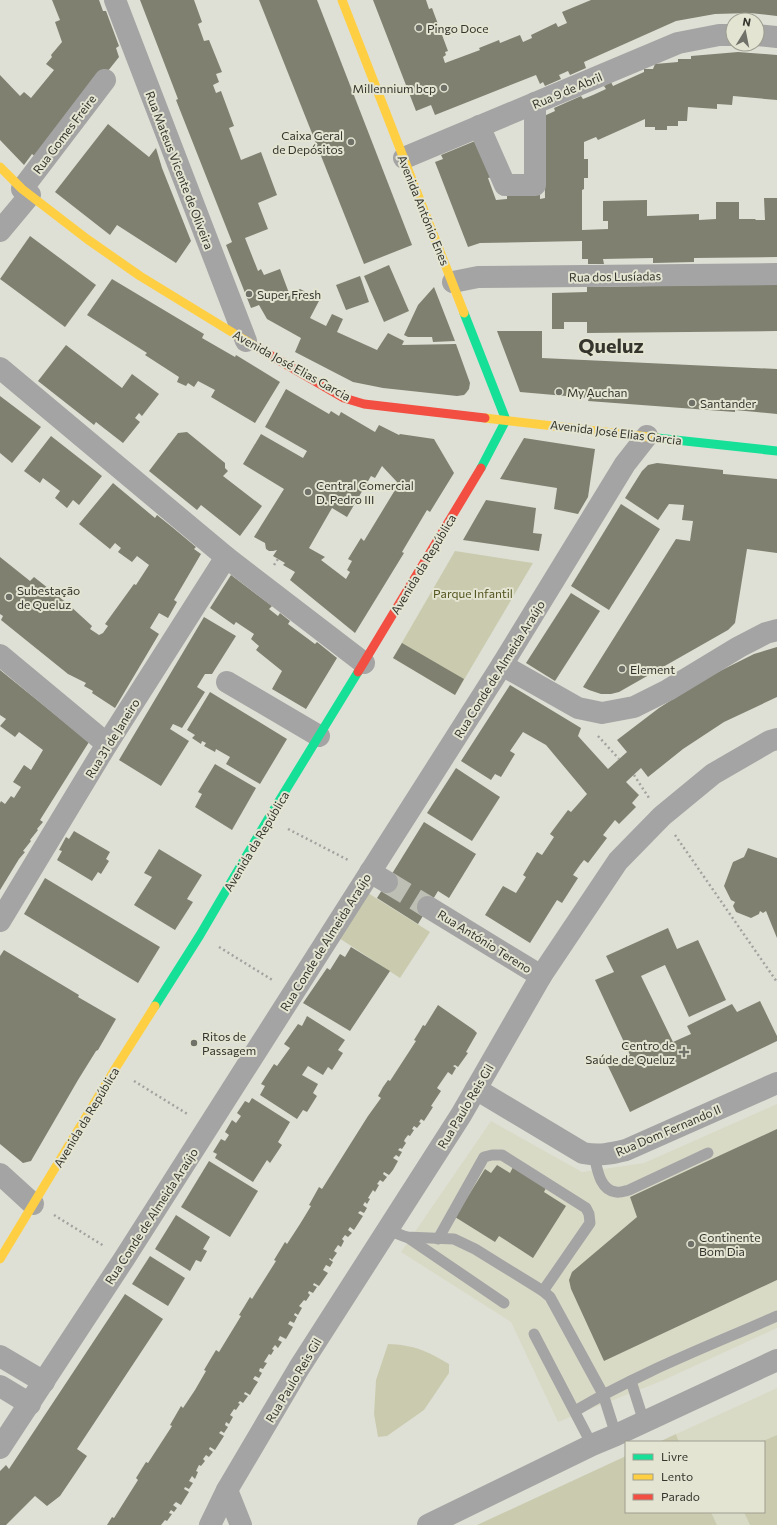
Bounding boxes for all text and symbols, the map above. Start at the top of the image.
north arrow [725,12,765,52]
text: N [742,15,752,29]
place label: Pingo Doce [427,21,489,35]
marker: Pingo Doce [414,23,424,33]
street label: Rua 9 de Abril [530,69,604,111]
place label: Millennium bcp [353,81,436,95]
marker: Millennium bcp [439,83,449,93]
street label: Rua Mateus Vicente de Oliveira [143,89,217,251]
street label: Rua Gomes Freire [30,92,98,176]
place label: Caixa Geral de Depósitos [272,128,343,156]
marker: Caixa Geral de Depósitos [346,137,356,147]
street label: Avenida António Enes [395,153,453,267]
street label: Rua dos Lusíadas [569,268,661,284]
place label: Super Fresh [257,287,321,301]
marker: Super Fresh [244,289,254,299]
street label: Avenida José Elias Garcia [230,327,353,404]
district label: Queluz [578,333,644,357]
place label: My Auchan [567,385,627,399]
marker: My Auchan [554,387,564,397]
place label: Santander [700,396,757,410]
marker: Santander [687,398,697,408]
street label: Avenida José Elias Garcia [549,417,683,448]
place label: Central Comercial D. Pedro III [316,478,414,506]
marker: Central Comercial D. Pedro III [303,487,313,497]
street label: Avenida da República [388,511,458,617]
place label: Subestação de Queluz [17,583,80,611]
park label: Parque Infantil [433,586,513,600]
marker: Subestação de Queluz [4,592,14,602]
street label: Rua Conde de Almeida Araújo [451,598,547,740]
place label: Element [630,662,675,676]
marker: Element [617,664,627,674]
street label: Rua 31 de Janeiro [82,696,143,781]
street label: Avenida da República [221,788,291,894]
street label: Rua Conde de Almeida Araújo [277,871,373,1013]
street label: Rua António Tereno [436,906,534,976]
place label: Ritos de Passagem [202,1029,256,1057]
marker: Ritos de Passagem [189,1038,199,1048]
place label: Centro de Saúde de Queluz [585,1038,675,1066]
marker: Centro de Saúde de Queluz [678,1046,690,1058]
street label: Rua Paulo Reis Gil [434,1061,496,1151]
street label: Avenida da República [51,1064,121,1170]
street label: Rua Dom Fernando II [613,1101,723,1159]
street label: Rua Conde de Almeida Araújo [102,1145,200,1287]
place label: Continente Bom Dia [699,1230,761,1258]
marker: Continente Bom Dia [686,1239,696,1249]
street label: Rua Paulo Reis Gil [262,1335,324,1425]
legend [625,1441,765,1513]
text: Livre [661,1449,688,1463]
text: Lento [661,1469,693,1483]
text: Parado [661,1489,700,1503]

